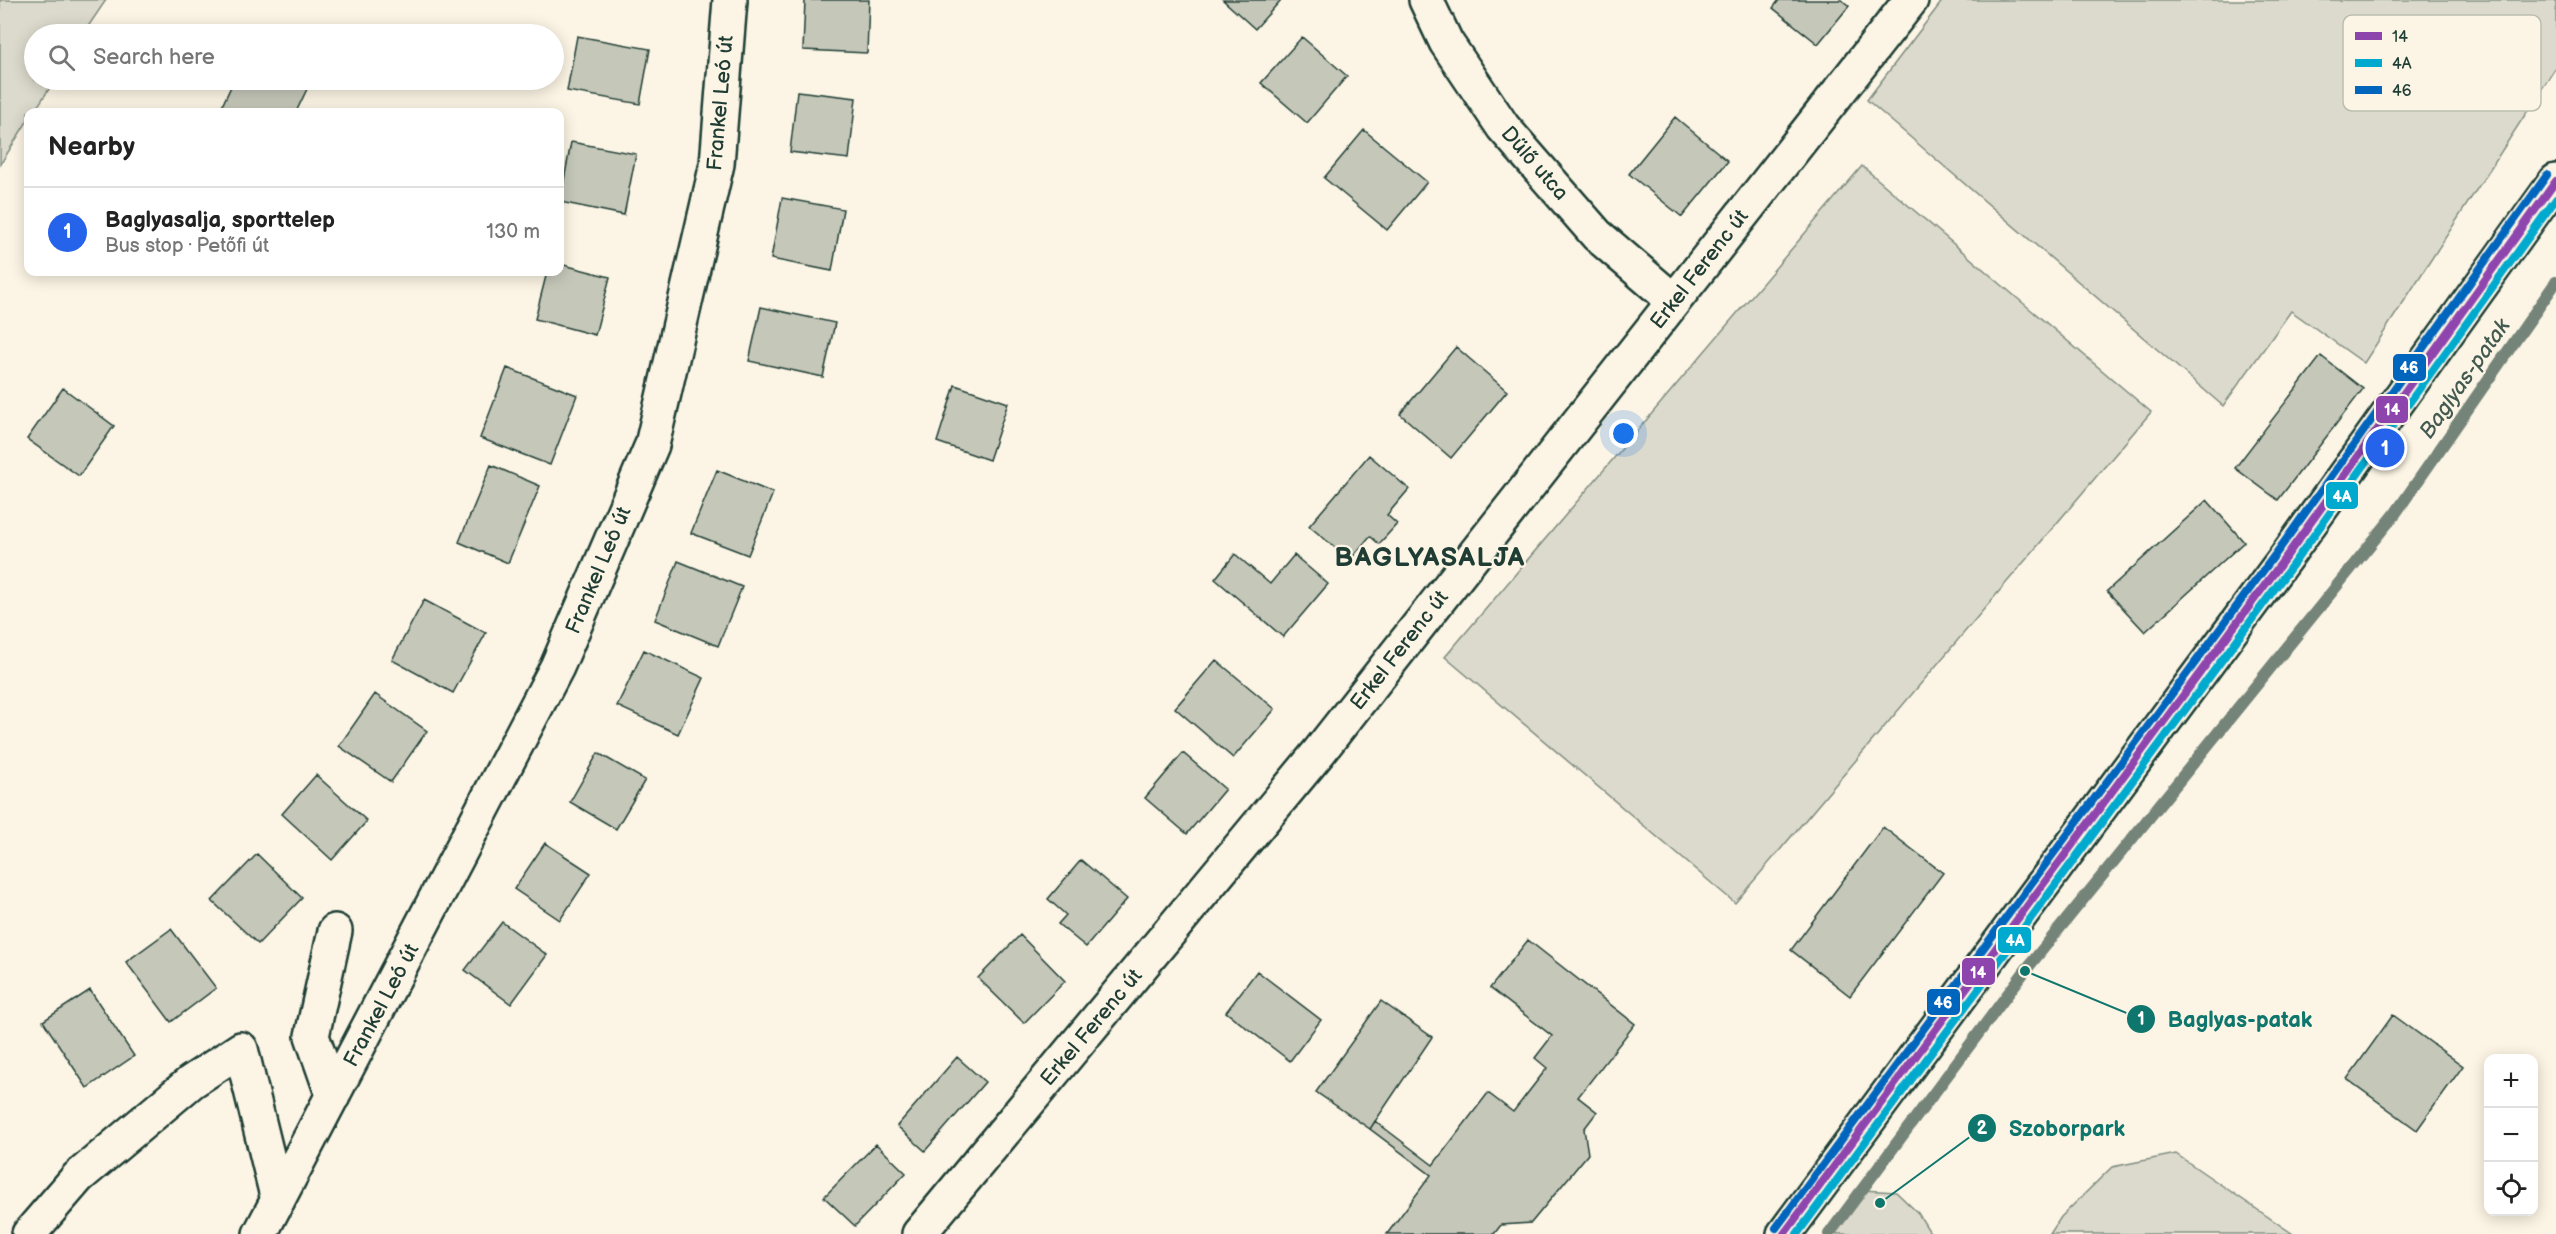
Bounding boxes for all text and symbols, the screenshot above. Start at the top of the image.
legend [2343,15,2541,111]
search box [24,24,564,90]
text: 14 [2392,28,2408,47]
street label: Frankel Leó út [702,34,739,172]
icon: search [45,41,78,74]
text: Search here [93,44,215,71]
text: 4A [2392,55,2412,74]
text: 46 [2392,82,2412,101]
street label: Dűlő utca [1496,121,1574,205]
text: Nearby [48,132,135,163]
street label: Erkel Ferenc út [1645,204,1754,334]
text: Baglyasalja, sporttelep [105,207,335,234]
text: 1 [63,220,72,244]
text: 130 m [486,220,540,244]
text: Bus stop · Petőfi út [105,234,269,258]
water label: Baglyas-patak [2414,313,2517,444]
line badge: 46 [2392,353,2427,382]
text: 46 [2399,359,2419,378]
line badge: 14 [2375,395,2409,424]
text: 14 [2384,401,2401,420]
your location [1609,419,1638,448]
pin: 1 [2366,426,2404,470]
line badge: 4A [2325,481,2359,510]
text: 4A [2332,488,2352,507]
street label: Frankel Leó út [560,502,637,638]
district label: BAGLYASALJA [1334,542,1526,574]
street label: Erkel Ferenc út [1345,585,1454,715]
line badge: 4A [1997,926,2032,954]
text: 4A [2005,932,2025,951]
street label: Frankel Leó út [339,939,425,1071]
line badge: 14 [1961,957,1996,986]
street label: Erkel Ferenc út [1035,963,1148,1091]
text: 14 [1970,964,1987,983]
line badge: 46 [1926,988,1961,1016]
text: 46 [1933,994,1953,1013]
callout: Baglyas-patak [2126,999,2325,1039]
text: Baglyas-patak [2168,1007,2313,1034]
text: 1 [2137,1009,2145,1030]
map controls [2484,1054,2538,1216]
button: + [2484,1054,2538,1108]
callout: Szoborpark [1967,1108,2137,1148]
button: − [2484,1108,2538,1162]
text: Szoborpark [2009,1116,2125,1143]
text: 2 [1977,1118,1988,1139]
button: locate [2484,1162,2538,1216]

